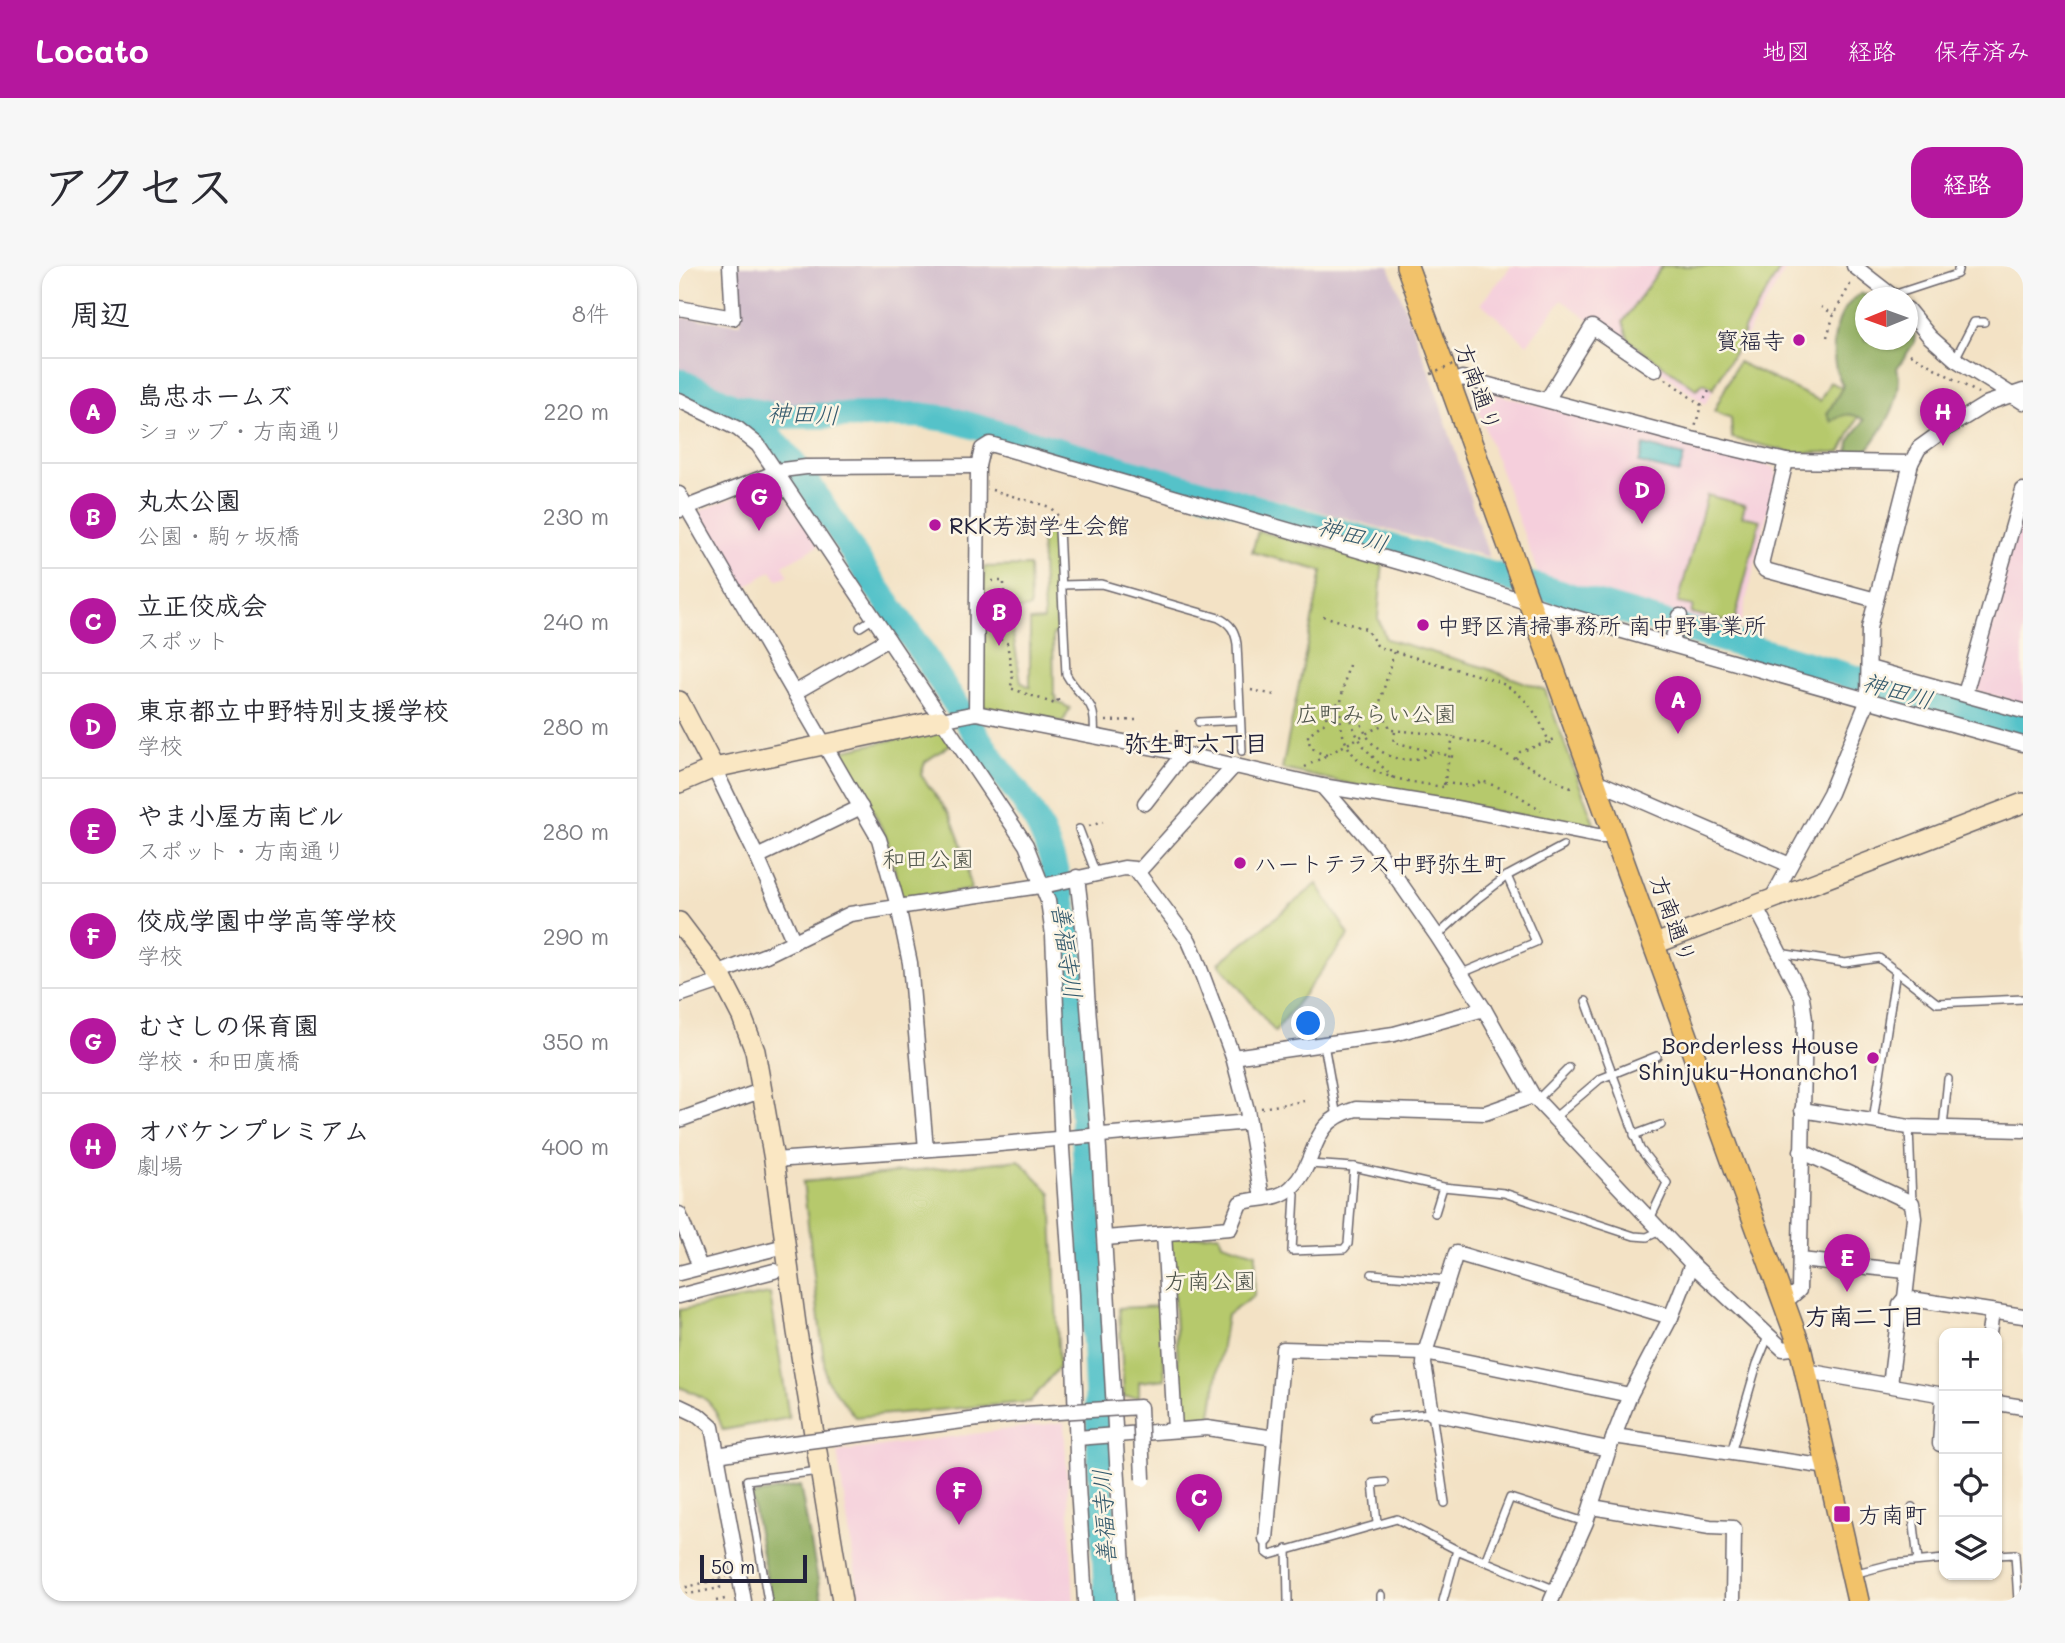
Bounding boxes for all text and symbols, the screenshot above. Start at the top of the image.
text: Locato [35,28,149,71]
text: 地図 [1762,35,1810,66]
text: 経路 [1848,35,1896,66]
text: 保存済み [1934,35,2030,66]
button: 経路 [1911,147,2023,218]
text: アクセス [42,153,235,216]
north arrow [1855,287,1918,350]
text: 周辺 [70,293,130,333]
text: 8件 [572,298,609,328]
place label: 寳福寺 [1716,325,1785,355]
marker: 寳福寺 [1791,332,1807,348]
street label: 方南通り [1449,339,1509,435]
text: 島忠ホームズ [137,378,292,412]
pin: H [1920,388,1966,446]
text: A [85,396,101,426]
text: 220 m [543,396,609,426]
water label: 神田川 [766,396,840,430]
text: ショップ · 方南通り [137,415,345,445]
pin: D [1619,466,1665,524]
pin: G [736,473,782,531]
text: 丸太公園 [137,483,241,517]
text: B [85,501,101,531]
text: 230 m [543,501,609,531]
water label: 神田川 [1314,509,1392,559]
place label: RKK芳澍学生会館 [949,510,1130,540]
marker: RKK芳澍学生会館 [927,517,943,533]
text: 公園 · 駒ヶ坂橋 [137,520,300,550]
text: 立正佼成会 [137,588,267,622]
pin: B [976,588,1022,646]
text: C [84,606,102,636]
text: 240 m [543,606,609,636]
place label: 中野区清掃事務所 南中野事業所 [1437,610,1766,640]
marker: 中野区清掃事務所 南中野事業所 [1415,617,1431,633]
text: スポット [137,625,229,655]
water label: 神田川 [1859,665,1937,715]
pin: A [1655,676,1701,734]
text: 東京都立中野特別支援学校 [137,693,449,727]
park label: 広町みらい公園 [1296,698,1457,728]
text: D [85,711,101,741]
text: 280 m [542,711,609,741]
district label: 弥生町六丁目 [1124,727,1268,758]
text: 学校 [137,730,183,760]
text: やま小屋方南ビル [137,798,344,832]
text: E [86,816,100,846]
text: 280 m [542,816,609,846]
text: スポット · 方南通り [137,835,346,865]
park label: 和田公園 [882,843,974,873]
place label: ハートテラス中野弥生町 [1254,848,1506,878]
marker: ハートテラス中野弥生町 [1232,855,1248,871]
street label: 方南通り [1644,871,1704,967]
water label: 善福寺川 [1046,901,1090,1001]
text: 佼成学園中学高等学校 [137,903,397,937]
text: F [86,921,100,951]
text: 290 m [543,921,609,951]
text: 学校 [137,940,183,970]
your location [1291,1006,1325,1040]
text: むさしの保育園 [137,1008,319,1042]
text: G [84,1026,102,1056]
text: 350 m [542,1026,609,1056]
place label: Borderless House Shinjuku-Honancho1 [1638,1030,1859,1086]
text: 学校 · 和田廣橋 [137,1045,300,1075]
marker: Borderless House Shinjuku-Honancho1 [1865,1050,1881,1066]
text: オバケンプレミアム [137,1113,369,1147]
text: H [84,1131,102,1161]
text: 400 m [541,1131,609,1161]
text: 劇場 [137,1150,183,1180]
pin: E [1824,1234,1870,1292]
park label: 方南公園 [1164,1265,1256,1295]
district label: 方南二丁目 [1805,1300,1925,1331]
map controls [1939,1328,2002,1580]
button: + [1939,1328,2002,1391]
button: − [1939,1391,2002,1454]
button: locate [1939,1454,2002,1517]
pin: F [936,1467,982,1525]
water label: 善福寺川 [1085,1468,1121,1566]
pin: C [1176,1474,1222,1532]
place label: 方南町 [1858,1499,1927,1529]
marker: 方南町 [1832,1504,1852,1524]
button: layers [1939,1517,2002,1580]
scale bar [700,1552,807,1584]
text: 50 m [711,1554,755,1579]

